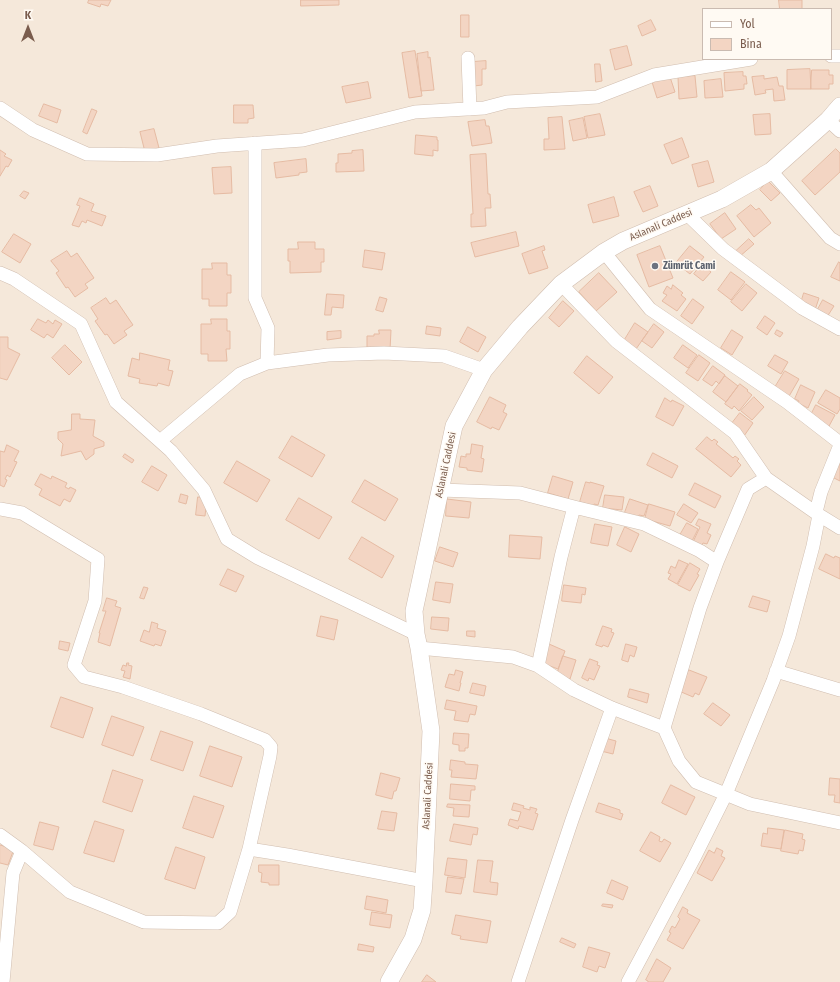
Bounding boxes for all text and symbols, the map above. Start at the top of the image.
north arrow [8,8,48,48]
legend [702,8,832,60]
text: K [25,9,31,22]
text: Yol [740,17,755,31]
text: Bina [740,37,762,51]
street label: Aslanali Caddesi [628,206,694,244]
place label: Zümrüt Cami [663,260,715,272]
marker: Zümrüt Cami [650,261,660,271]
street label: Aslanali Caddesi [433,431,459,499]
street label: Aslanali Caddesi [420,762,436,830]

